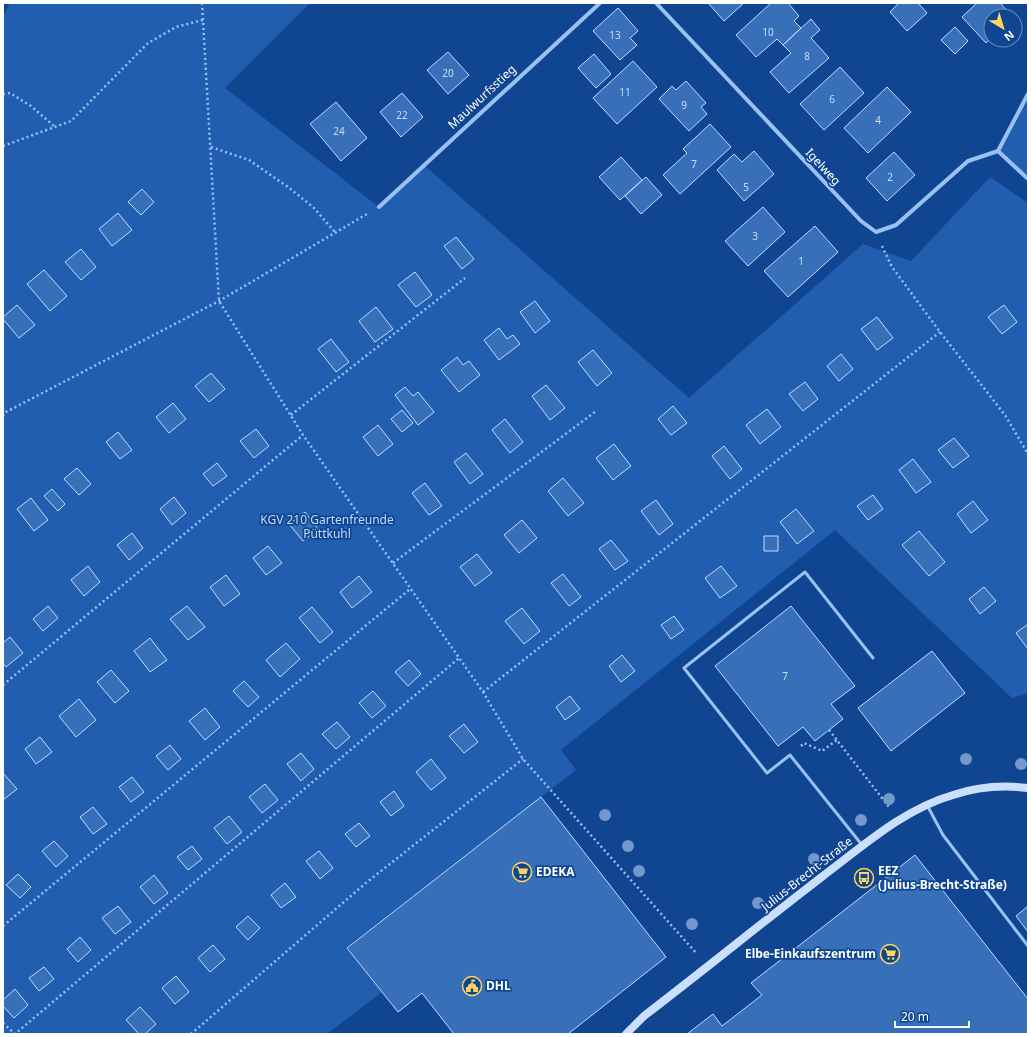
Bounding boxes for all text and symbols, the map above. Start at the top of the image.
north arrow [983,8,1023,48]
house number: 10 [762,25,774,39]
house number: 13 [609,28,621,42]
text: N [1001,28,1018,45]
house number: 8 [804,49,810,63]
street label: Maulwurfsstieg [444,61,519,133]
house number: 20 [442,66,454,80]
house number: 11 [619,85,631,99]
house number: 6 [829,92,835,106]
house number: 9 [681,98,687,112]
house number: 22 [396,108,408,122]
house number: 4 [875,113,881,127]
house number: 24 [333,124,345,138]
street label: Igelweg [802,144,845,189]
house number: 7 [691,157,697,171]
house number: 2 [887,170,893,184]
house number: 5 [743,180,749,194]
house number: 3 [752,229,758,243]
house number: 1 [798,254,804,268]
park label: KGV 210 Gartenfreunde Püttkuhl [260,511,394,542]
house number: 7 [782,669,788,683]
street label: Julius-Brecht-Straße [757,833,856,915]
supermarket icon: EDEKA [511,861,533,883]
place label: EEZ (Julius-Brecht-Straße) [878,862,1007,893]
place label: EDEKA [536,863,575,880]
bus stop icon: EEZ (Julius-Brecht-Straße) [853,867,875,889]
supermarket icon: Elbe-Einkaufszentrum [879,943,901,965]
place label: Elbe-Einkaufszentrum [745,945,876,962]
public building icon: DHL [461,975,483,997]
place label: DHL [486,977,511,994]
scale bar [895,1003,969,1029]
text: 20 m [901,1008,929,1025]

